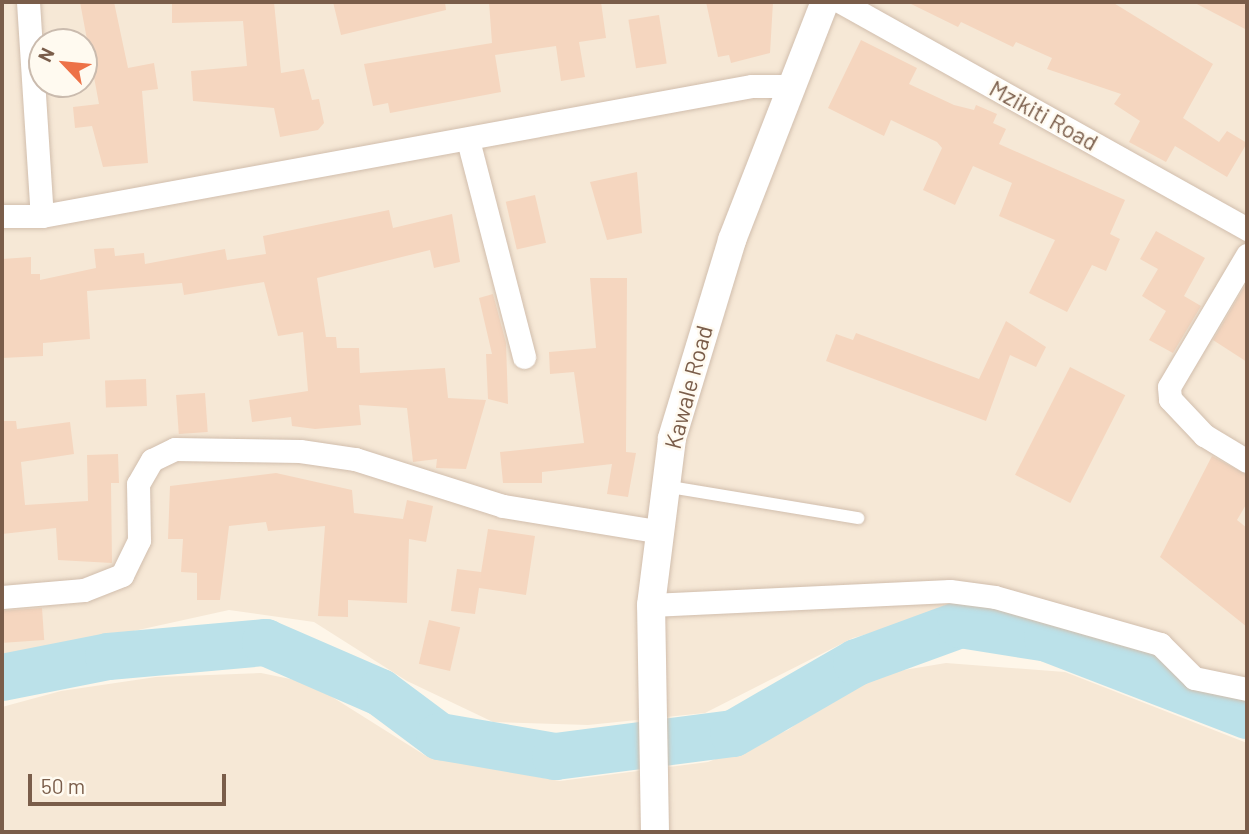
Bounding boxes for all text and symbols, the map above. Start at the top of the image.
north arrow [28,28,98,98]
text: N [32,44,59,65]
street label: Mzikiti Road [985,74,1103,156]
street label: Kawale Road [658,322,718,452]
scale bar [32,760,229,804]
text: 50 m [41,773,85,798]

